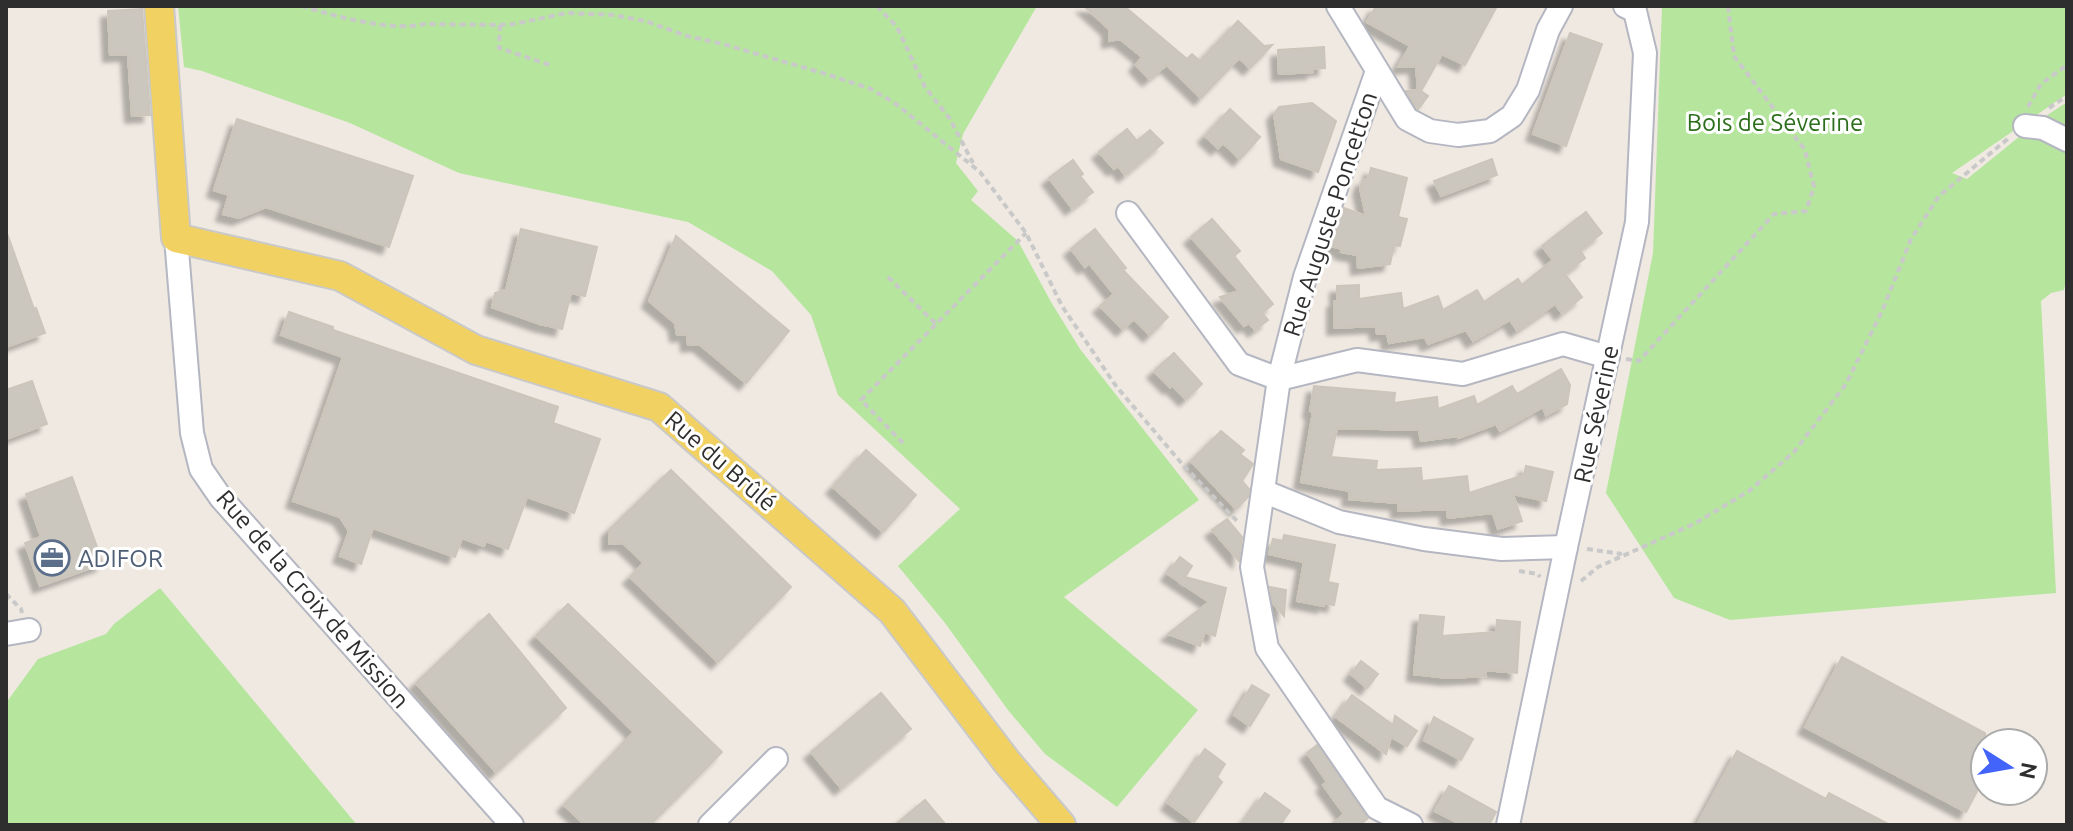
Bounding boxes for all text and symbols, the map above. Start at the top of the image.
street label: Rue Auguste Poncetton [1278,88,1382,340]
park label: Bois de Séverine [1687,109,1863,136]
street label: Rue Séverine [1568,343,1624,485]
street label: Rue du Brûlé [660,405,782,517]
street label: Rue de la Croix de Mission [211,485,415,713]
office icon: ADIFOR [33,539,71,577]
place label: ADIFOR [78,545,163,572]
north arrow [1969,727,2049,807]
text: N [2015,760,2043,781]

